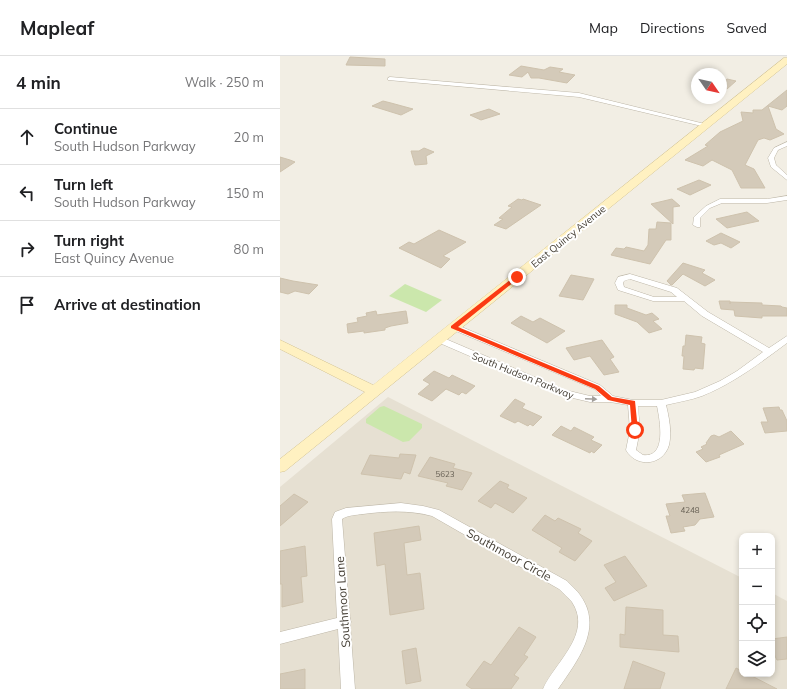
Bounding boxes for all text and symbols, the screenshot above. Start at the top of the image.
text: Mapleaf [20,16,94,40]
text: Map [589,19,618,37]
text: Directions [640,19,705,37]
text: Saved [727,19,767,37]
north arrow [691,68,727,104]
text: 4 min [16,72,61,93]
text: Walk · 250 m [185,74,264,90]
text: Continue [54,119,117,138]
icon: ahead [16,126,38,148]
text: 20 m [234,129,264,145]
text: South Hudson Parkway [54,138,196,154]
text: Turn left [54,175,113,194]
icon: left [16,182,38,204]
text: 150 m [226,185,264,201]
text: South Hudson Parkway [54,194,196,210]
street label: East Quincy Avenue [528,202,608,270]
text: Turn right [54,231,124,250]
icon: right [16,238,38,260]
text: 80 m [234,241,264,257]
text: East Quincy Avenue [54,250,174,266]
route end [508,268,526,286]
icon: arrive [16,294,38,316]
text: Arrive at destination [54,295,201,314]
street label: South Hudson Parkway [470,349,576,402]
one-way arrow [585,395,598,402]
route start [626,421,644,439]
house number: 5623 [435,469,455,479]
house number: 4248 [680,505,700,515]
street label: Southmoor Circle [464,525,554,584]
map controls [739,533,775,677]
button: + [739,533,775,569]
street label: Southmoor Lane [332,556,353,648]
button: − [739,569,775,605]
button: locate [739,605,775,641]
button: layers [739,641,775,677]

